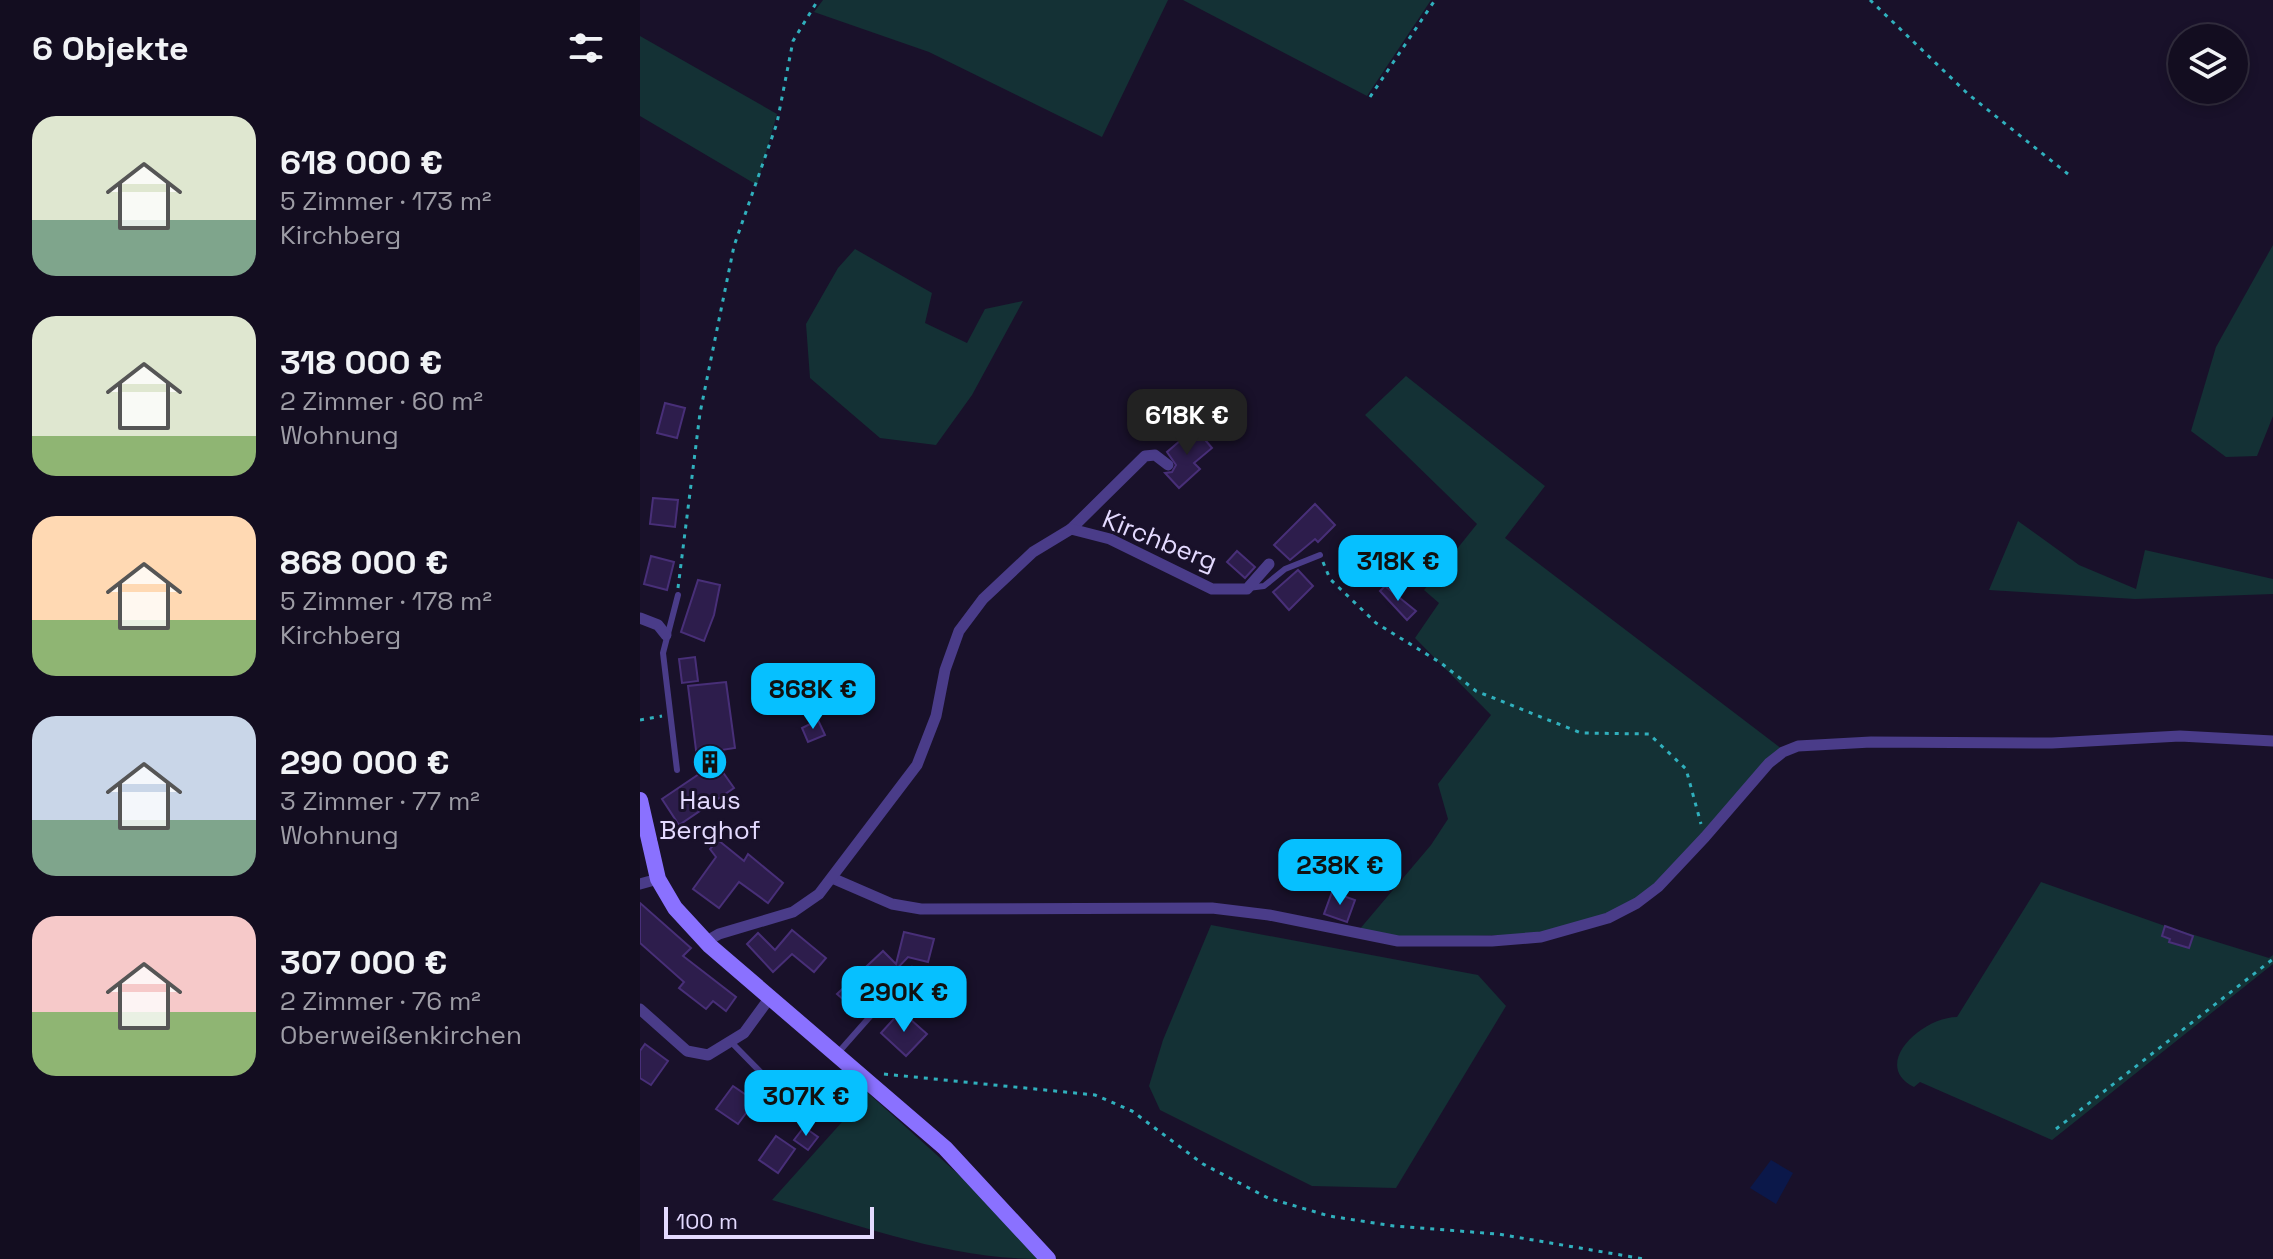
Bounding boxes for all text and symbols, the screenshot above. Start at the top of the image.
map controls [2168,24,2248,104]
button: layers [2168,24,2248,104]
icon: filters [564,26,608,70]
text: 6 Objekte [32,27,189,70]
text: 618 000 € [280,141,443,184]
icon: home [96,148,192,244]
text: 5 Zimmer · 173 m² [280,184,492,218]
text: Kirchberg [280,218,401,252]
text: 318 000 € [280,341,442,384]
icon: home [96,348,192,444]
text: 2 Zimmer · 60 m² [280,384,483,418]
pin: 618K € [1122,389,1252,457]
text: 618K € [1145,398,1229,432]
text: Wohnung [280,418,399,452]
street label: Kirchberg [1097,502,1223,578]
pin: 318K € [1333,535,1463,603]
text: 868 000 € [280,541,448,584]
text: 318K € [1356,544,1440,578]
icon: home [96,548,192,644]
text: 5 Zimmer · 178 m² [280,584,492,618]
text: Kirchberg [280,618,401,652]
pin: 868K € [748,663,878,731]
text: 868K € [769,672,857,706]
text: 290 000 € [280,741,450,784]
building icon: Haus Berghof [691,743,729,781]
icon: home [96,748,192,844]
place label: Haus Berghof [659,783,761,847]
text: 3 Zimmer · 77 m² [280,784,480,818]
text: Wohnung [280,818,399,852]
pin: 238K € [1275,839,1405,907]
text: 238K € [1296,848,1384,882]
text: 307 000 € [280,941,447,984]
icon: home [96,948,192,1044]
pin: 290K € [839,966,969,1034]
text: 290K € [860,975,948,1009]
text: 2 Zimmer · 76 m² [280,984,481,1018]
text: Oberweißenkirchen [280,1018,522,1052]
pin: 307K € [741,1070,871,1138]
text: 307K € [762,1079,850,1113]
scale bar [664,1203,874,1239]
text: 100 m [676,1207,738,1235]

